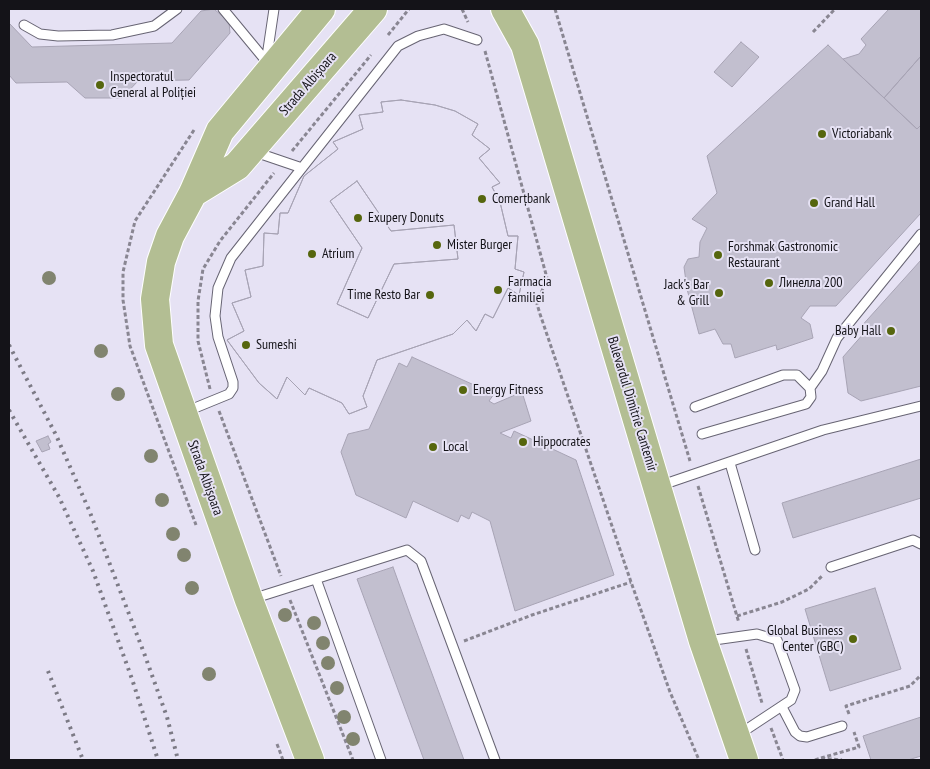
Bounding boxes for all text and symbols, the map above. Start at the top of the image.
street label: Strada Albișoara [276,49,340,119]
place label: Inspectoratul General al Poliției [110,69,196,102]
marker: Inspectoratul General al Poliției [94,79,106,91]
place label: Victoriabank [832,126,892,142]
marker: Victoriabank [816,128,828,140]
place label: Comerțbank [492,191,550,207]
marker: Comerțbank [476,193,488,205]
place label: Grand Hall [824,195,875,211]
marker: Grand Hall [808,197,820,209]
place label: Exupery Donuts [368,210,444,226]
marker: Exupery Donuts [352,212,364,224]
place label: Mister Burger [447,237,512,253]
marker: Mister Burger [431,239,443,251]
place label: Forshmak Gastronomic Restaurant [728,239,838,272]
place label: Atrium [322,246,354,262]
marker: Atrium [306,248,318,260]
marker: Forshmak Gastronomic Restaurant [712,249,724,261]
place label: Farmacia familiei [508,274,552,306]
place label: Линелла 200 [779,275,843,291]
place label: Jack's Bar & Grill [664,277,709,310]
marker: Линелла 200 [763,277,775,289]
marker: Farmacia familiei [492,284,504,296]
place label: Time Resto Bar [347,287,420,303]
marker: Jack's Bar & Grill [713,287,725,299]
marker: Time Resto Bar [424,289,436,301]
place label: Baby Hall [835,323,881,339]
marker: Baby Hall [885,325,897,337]
street label: Bulevardul Dimitrie Cantemir [603,335,661,473]
place label: Sumeshi [256,337,297,353]
marker: Sumeshi [240,339,252,351]
place label: Energy Fitness [473,382,543,398]
marker: Energy Fitness [457,384,469,396]
place label: Hippocrates [533,434,590,450]
marker: Hippocrates [517,436,529,448]
street label: Strada Albișoara [184,438,226,518]
place label: Local [443,439,468,455]
marker: Local [427,441,439,453]
place label: Global Business Center (GBC) [767,623,843,656]
marker: Global Business Center (GBC) [847,633,859,645]

